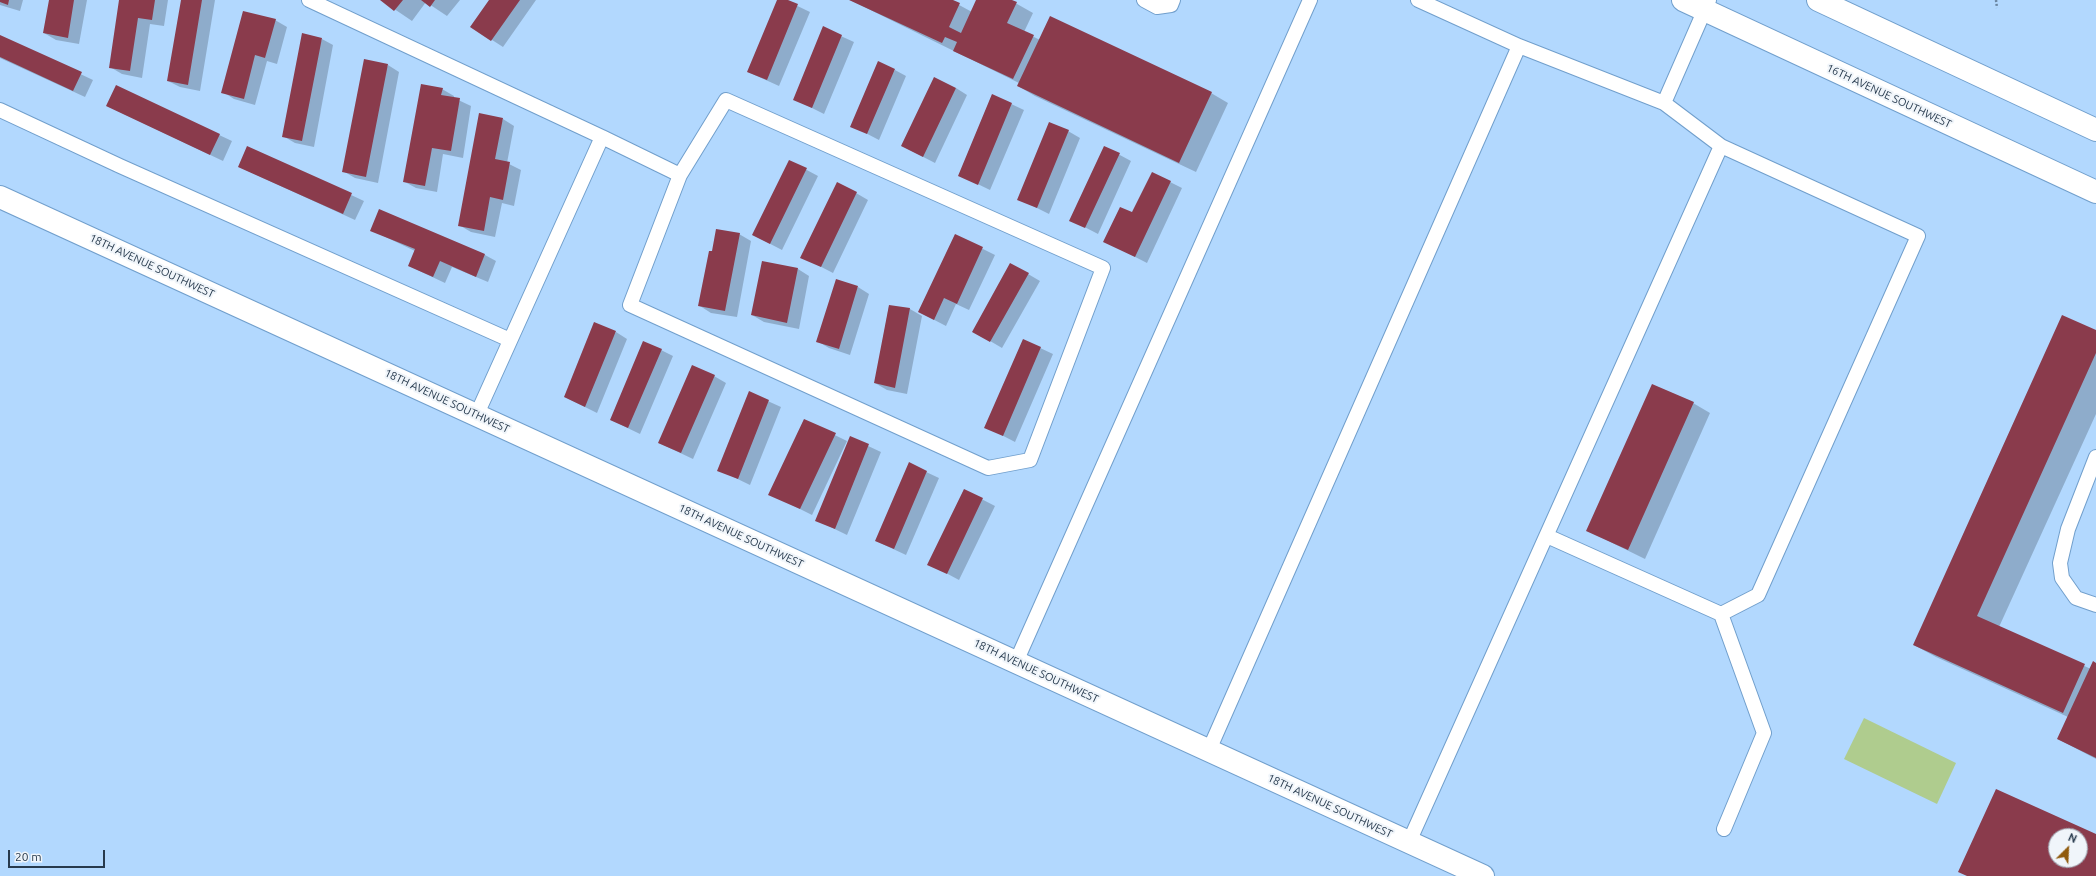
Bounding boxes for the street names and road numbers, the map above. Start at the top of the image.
street label: 16TH AVENUE SOUTHWEST [1824,61,1954,131]
street label: 18TH AVENUE SOUTHWEST [87,231,217,301]
street label: 18TH AVENUE SOUTHWEST [382,366,512,436]
street label: 18TH AVENUE SOUTHWEST [676,501,806,571]
street label: 18TH AVENUE SOUTHWEST [971,636,1101,706]
street label: 18TH AVENUE SOUTHWEST [1265,771,1395,841]

